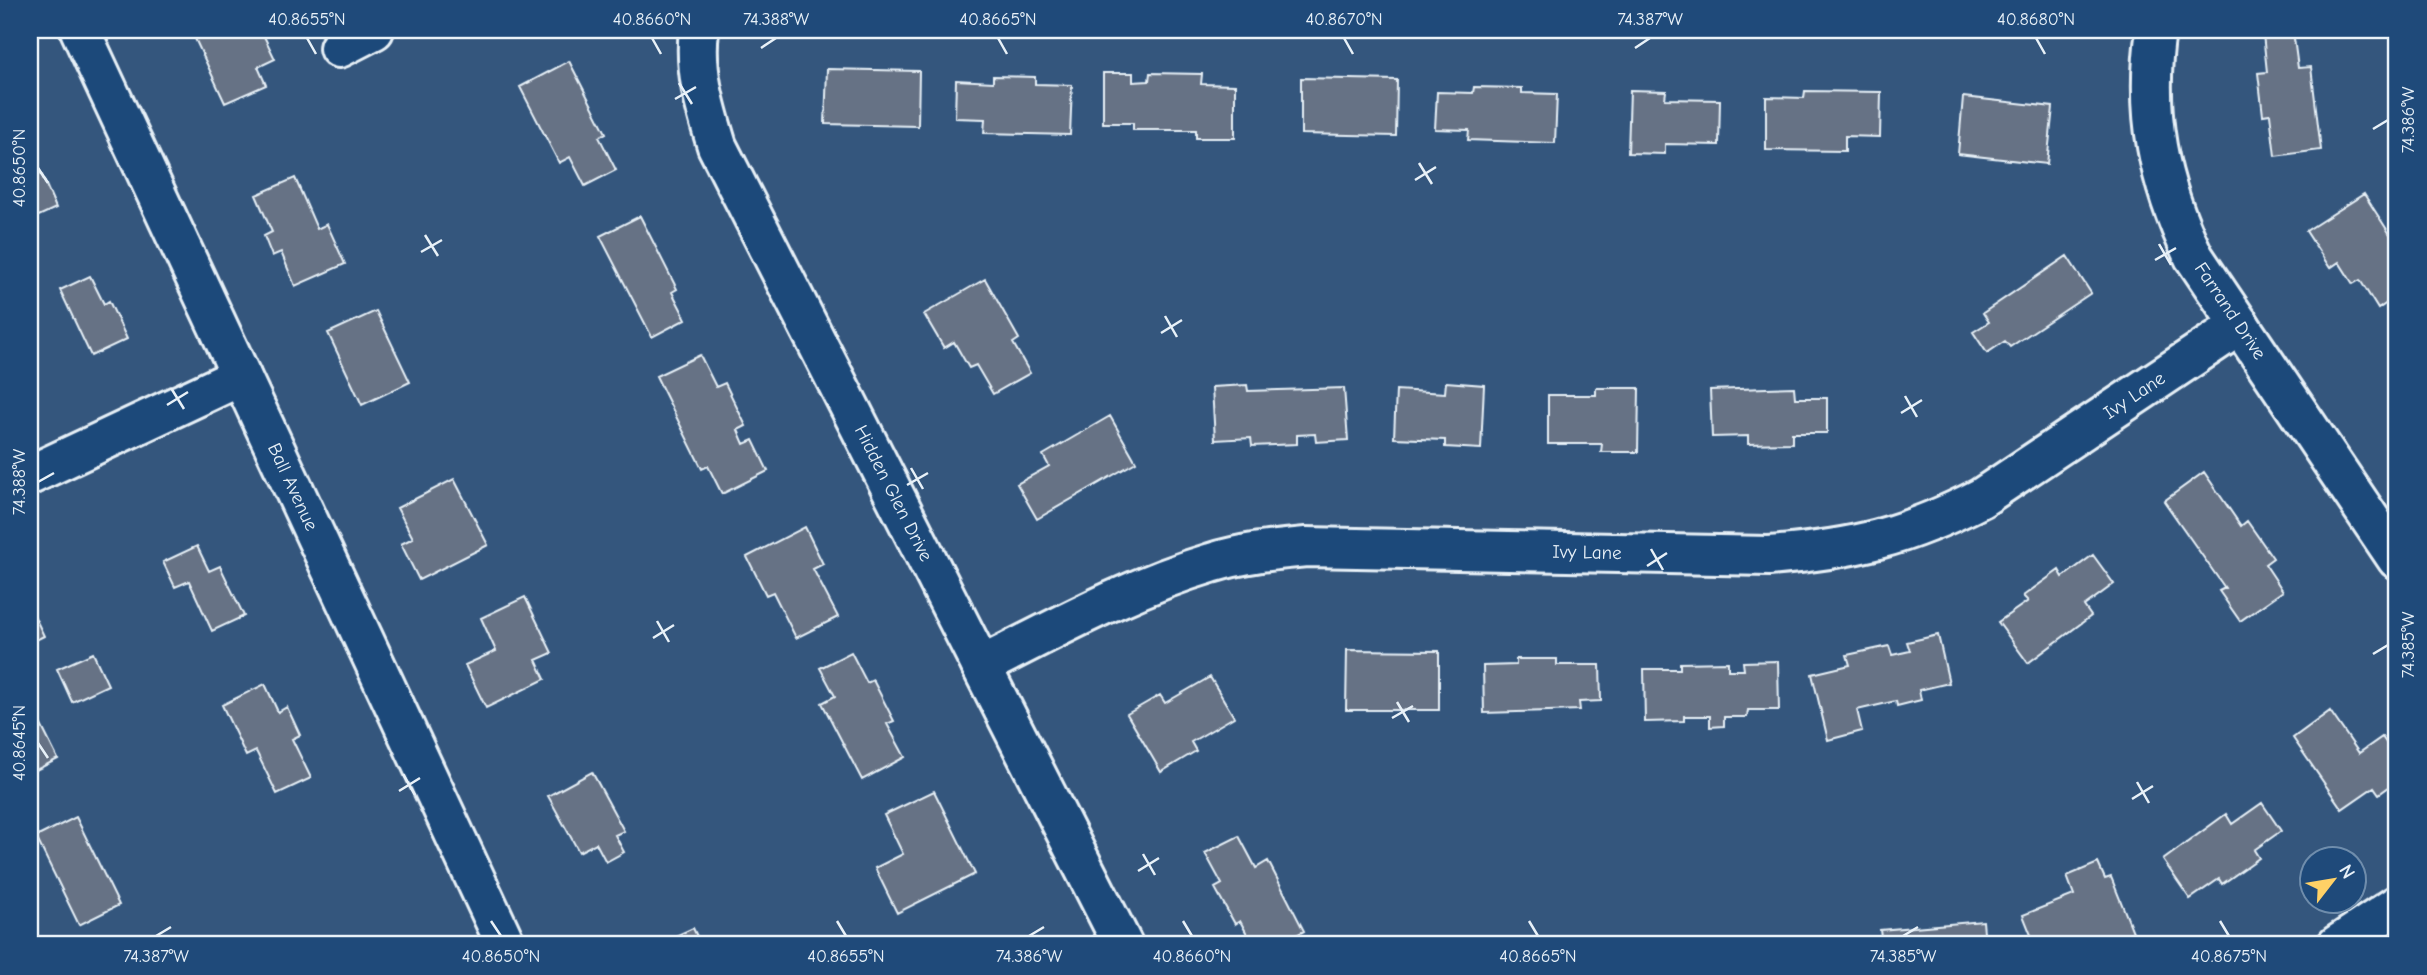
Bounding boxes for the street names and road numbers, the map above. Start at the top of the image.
street label: Farrand Drive [2190,258,2271,364]
street label: Ivy Lane [2099,367,2169,424]
street label: Hidden Glen Drive [850,422,937,565]
street label: Ball Avenue [263,440,323,534]
street label: Ivy Lane [1552,541,1622,564]

